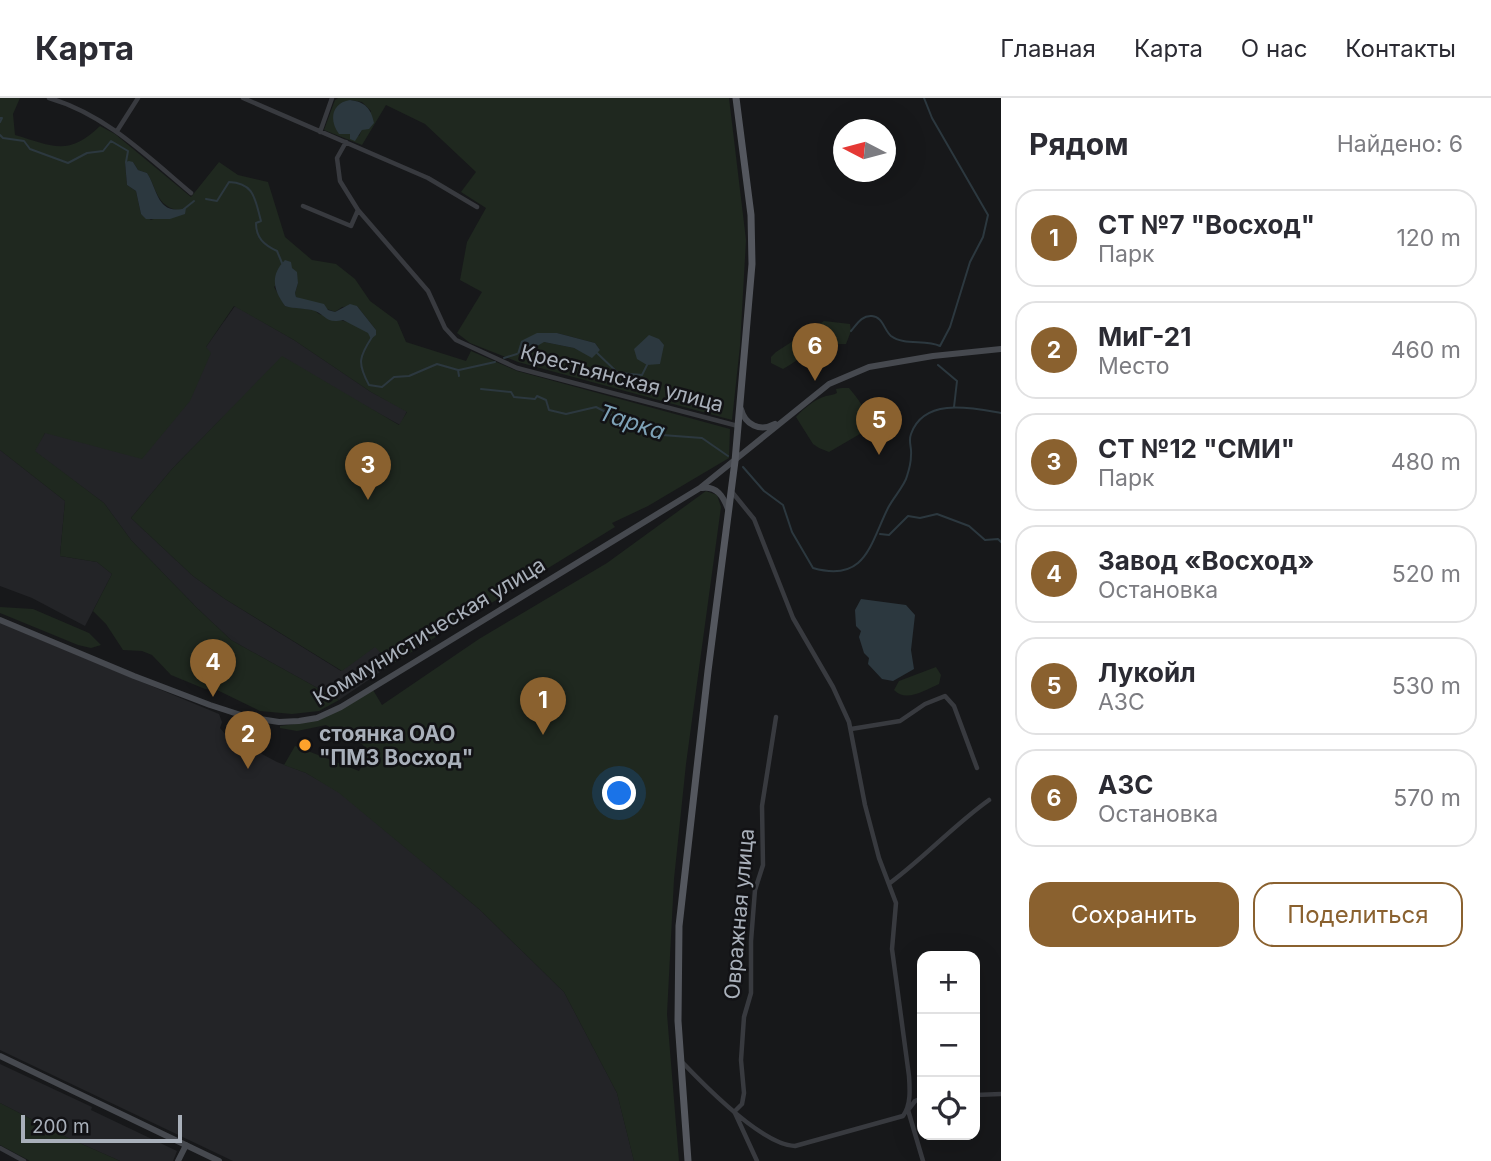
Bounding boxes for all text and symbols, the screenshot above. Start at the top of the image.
text: Карта [35,28,134,68]
text: Главная [1000,34,1096,63]
text: Карта [1134,34,1203,63]
text: О нас [1241,34,1307,63]
text: Контакты [1345,34,1456,63]
north arrow [833,119,896,182]
text: Рядом [1029,126,1129,162]
text: Найдено: 6 [1337,130,1463,158]
text: СТ №7 "Восход" [1098,209,1315,240]
text: 1 [1049,224,1059,252]
text: 120 m [1396,224,1461,252]
text: Парк [1098,240,1155,268]
text: МиГ-21 [1098,321,1191,352]
pin: 6 [792,323,838,381]
text: 2 [1047,336,1061,364]
text: 460 m [1391,336,1461,364]
street label: Крестьянская улица [518,339,726,417]
text: Место [1098,352,1169,380]
pin: 5 [856,397,902,455]
water label: Тарка [595,398,669,446]
text: СТ №12 "СМИ" [1098,433,1295,464]
pin: 3 [345,442,391,500]
text: 3 [1047,448,1061,476]
text: 480 m [1391,448,1461,476]
text: Парк [1098,464,1155,492]
text: Завод «Восход» [1098,545,1314,576]
street label: Коммунистическая улица [308,552,550,710]
text: 4 [1046,560,1062,588]
text: 520 m [1392,560,1461,588]
text: Остановка [1098,576,1218,604]
pin: 4 [190,639,236,697]
text: Лукойл [1098,657,1196,688]
text: 5 [1047,672,1061,700]
text: 530 m [1392,672,1461,700]
pin: 1 [520,677,566,735]
text: АЗС [1098,688,1145,716]
pin: 2 [225,711,271,769]
place label: стоянка ОАО "ПМЗ Восход" [319,721,473,770]
marker: стоянка ОАО "ПМЗ Восход" [297,737,313,753]
text: АЗС [1098,769,1153,800]
your location [602,776,636,810]
text: 6 [1047,784,1061,812]
text: 570 m [1393,784,1461,812]
text: Остановка [1098,800,1218,828]
street label: Овражная улица [719,828,759,1000]
button: Сохранить [1029,882,1239,947]
button: Поделиться [1253,882,1463,947]
map controls [917,951,980,1140]
button: + [917,951,980,1014]
button: − [917,1014,980,1077]
button: locate [917,1077,980,1140]
scale bar [21,1112,182,1144]
text: 200 m [32,1115,90,1138]

